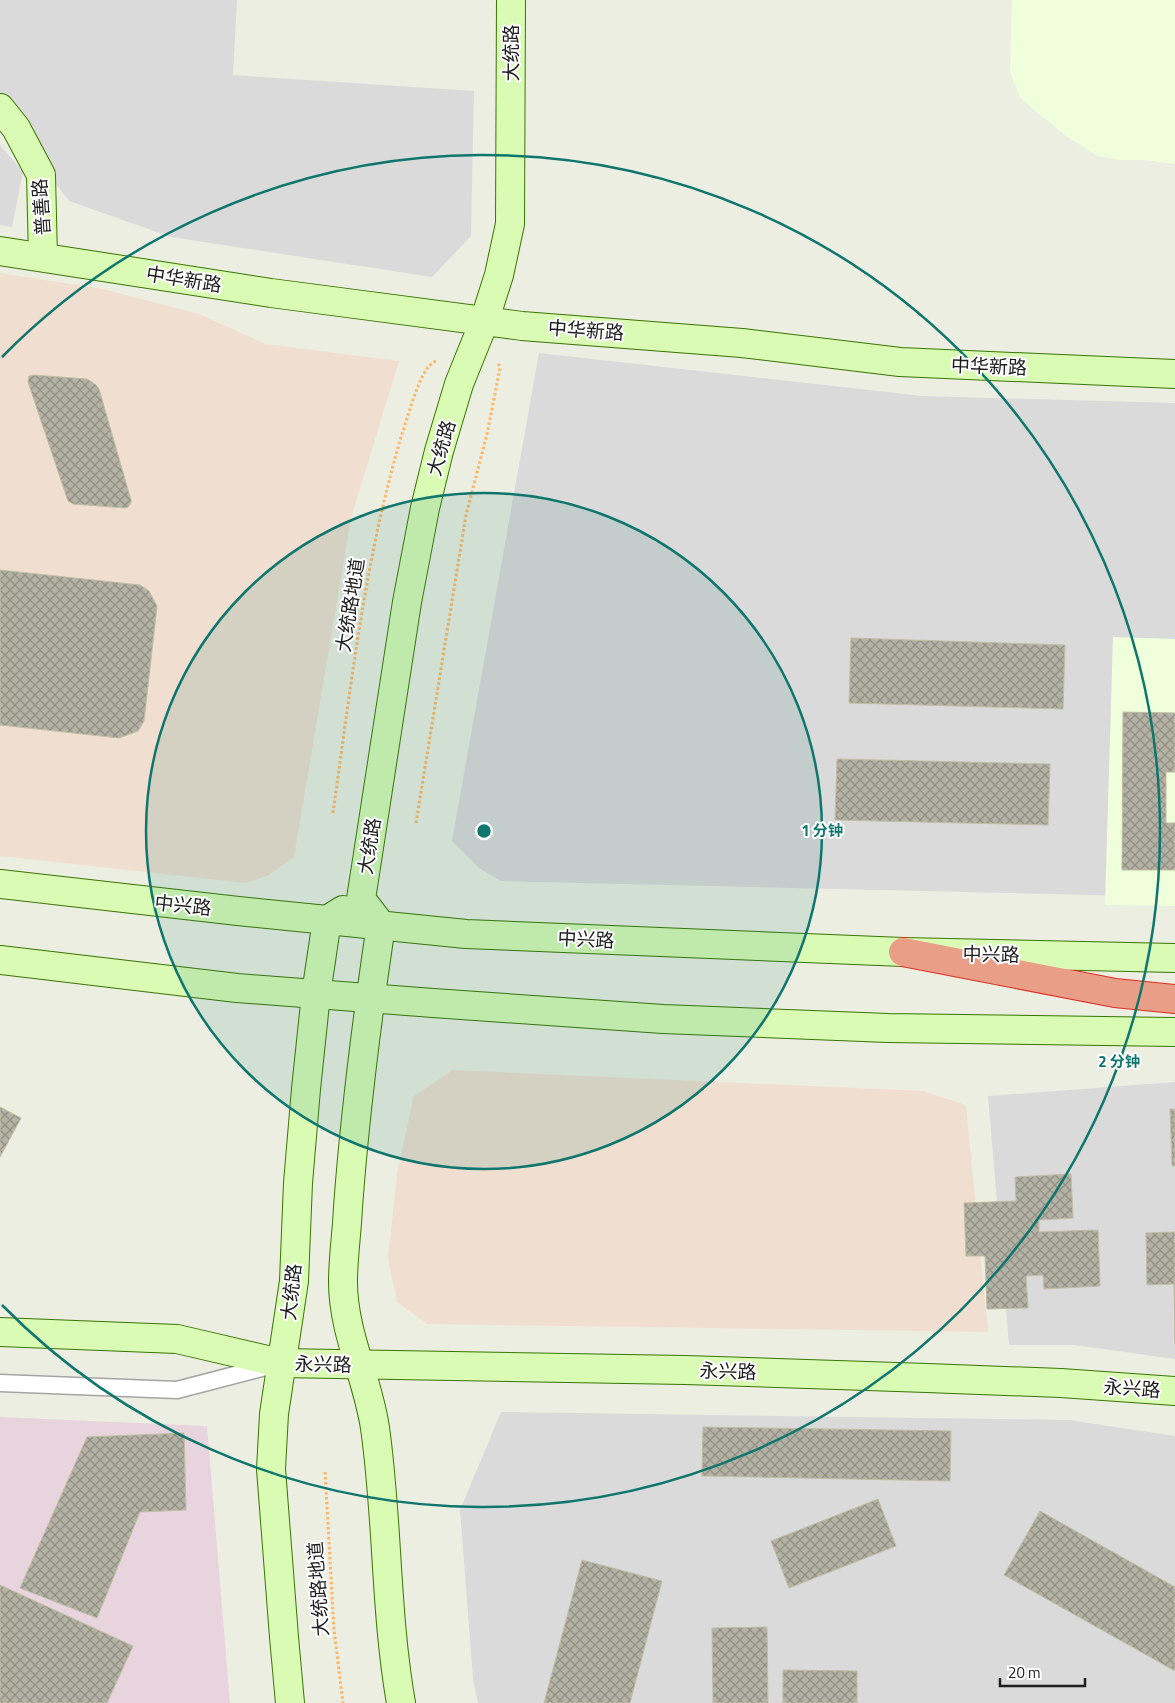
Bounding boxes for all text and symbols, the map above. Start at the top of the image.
street label: 大统路 [496,24,525,82]
street label: 普善路 [24,178,57,236]
street label: 中华新路 [144,258,224,299]
street label: 中华新路 [547,312,625,347]
street label: 中华新路 [951,350,1028,381]
street label: 大统路 [419,416,462,479]
street label: 大统路地道 [328,556,371,654]
street label: 大统路 [350,815,387,876]
text: 1 分钟 [801,819,843,842]
centre of rings [475,822,493,840]
street label: 中兴路 [153,887,213,922]
street label: 中兴路 [557,923,615,954]
street label: 中兴路 [962,939,1020,968]
text: 2 分钟 [1098,1050,1140,1073]
street label: 大统路 [273,1262,308,1322]
street label: 永兴路 [294,1349,352,1378]
street label: 永兴路 [699,1355,757,1386]
street label: 永兴路 [1103,1371,1161,1404]
street label: 大统路地道 [300,1541,335,1637]
scale bar [1000,1656,1085,1688]
text: 20 m [1008,1661,1041,1684]

